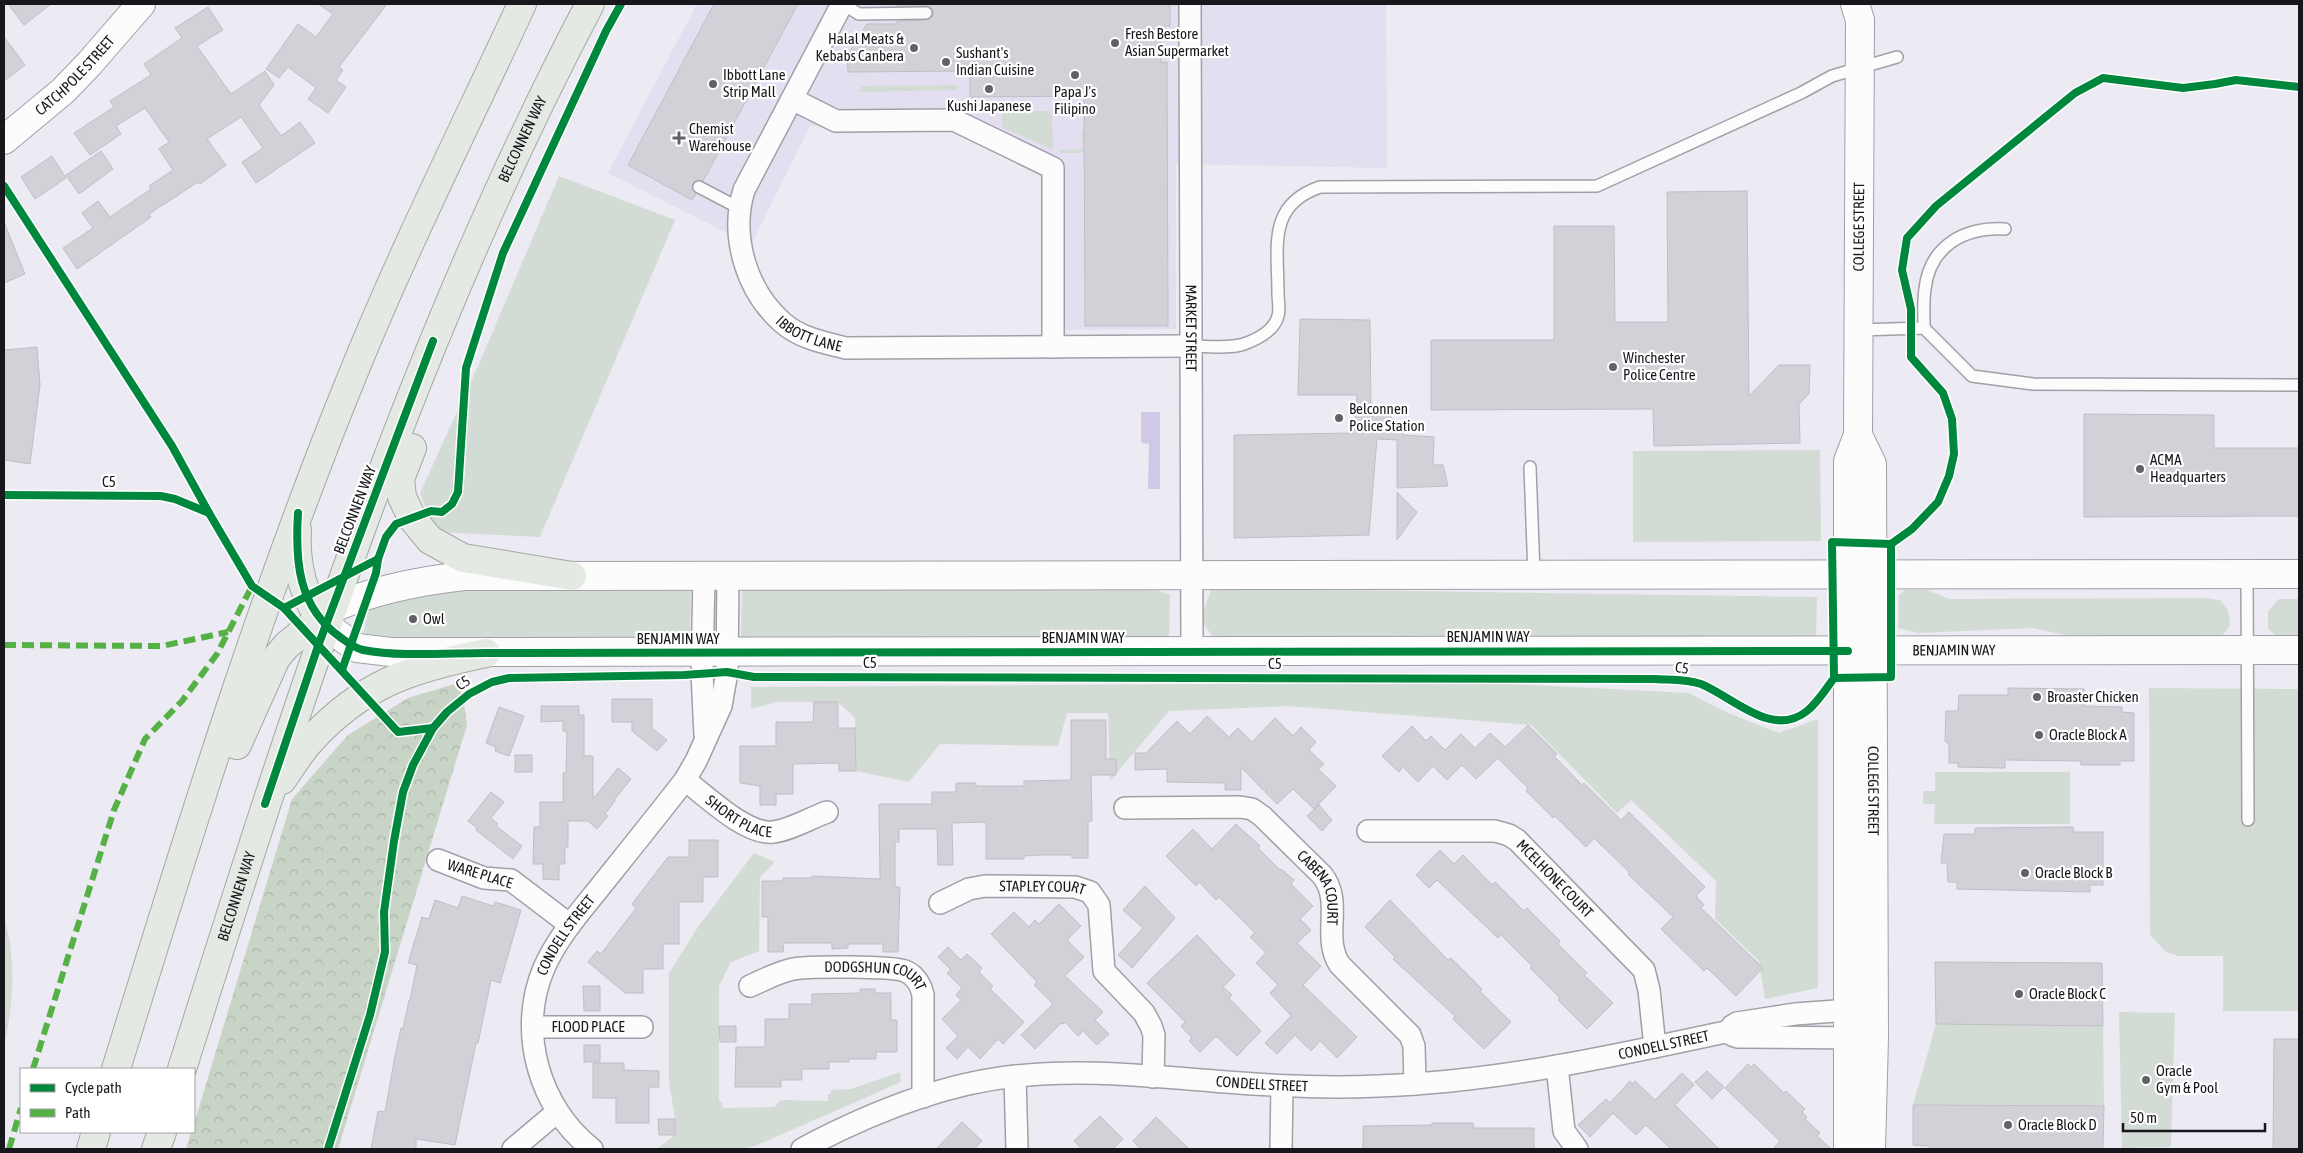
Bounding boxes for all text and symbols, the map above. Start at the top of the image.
place label: Fresh Bestore Asian Supermarket [1125,25,1229,59]
place label: Halal Meats & Kebabs Canbera [816,30,904,64]
street label: CATCHPOLE STREET [32,32,118,119]
marker: Fresh Bestore Asian Supermarket [1109,37,1121,49]
marker: Halal Meats & Kebabs Canbera [908,42,920,54]
place label: Sushant's Indian Cuisine [956,44,1034,78]
marker: Sushant's Indian Cuisine [940,56,952,68]
place label: Ibbott Lane Strip Mall [723,66,786,100]
marker: Papa J's Filipino [1069,69,1081,81]
marker: Ibbott Lane Strip Mall [707,78,719,90]
marker: Kushi Japanese [983,83,995,95]
place label: Papa J's Filipino [1054,83,1096,117]
street label: BELCONNEN WAY [495,93,550,185]
place label: Kushi Japanese [947,97,1031,114]
place label: Chemist Warehouse [689,120,752,154]
marker: Chemist Warehouse [673,132,685,144]
street label: COLLEGE STREET [1850,182,1867,272]
street label: MARKET STREET [1183,284,1200,372]
street label: IBBOTT LANE [773,312,844,355]
place label: Winchester Police Centre [1623,349,1696,383]
marker: Winchester Police Centre [1607,361,1619,373]
place label: Belconnen Police Station [1349,400,1425,434]
marker: Belconnen Police Station [1333,412,1345,424]
place label: ACMA Headquarters [2150,451,2226,485]
street label: BELCONNEN WAY [330,463,379,556]
marker: ACMA Headquarters [2134,463,2146,475]
street label: C5 [102,473,116,490]
place label: Owl [423,610,445,627]
marker: Owl [407,613,419,625]
street label: BENJAMIN WAY [1446,628,1530,645]
street label: BENJAMIN WAY [1041,629,1125,646]
street label: BENJAMIN WAY [636,630,720,647]
street label: BENJAMIN WAY [1912,641,1996,658]
street label: C5 [863,654,877,671]
street label: C5 [1268,655,1282,672]
street label: C5 [1674,658,1690,677]
street label: C5 [452,672,473,693]
place label: Broaster Chicken [2047,688,2139,705]
marker: Broaster Chicken [2031,691,2043,703]
place label: Oracle Block A [2049,726,2127,743]
marker: Oracle Block A [2033,729,2045,741]
street label: COLLEGE STREET [1865,746,1882,836]
street label: SHORT PLACE [703,791,773,840]
street label: MCELHONE COURT [1513,836,1597,921]
street label: CABENA COURT [1294,846,1341,926]
street label: BELCONNEN WAY [214,849,259,943]
street label: WARE PLACE [445,856,515,892]
place label: Oracle Block B [2035,864,2112,881]
marker: Oracle Block B [2019,867,2031,879]
street label: STAPLEY COURT [999,877,1088,898]
street label: CONDELL STREET [533,891,598,977]
street label: DODGSHUN COURT [824,958,930,993]
place label: Oracle Block C [2029,985,2106,1002]
marker: Oracle Block C [2013,988,2025,1000]
street label: FLOOD PLACE [551,1018,625,1035]
street label: CONDELL STREET [1617,1027,1711,1062]
place label: Oracle Gym & Pool [2156,1062,2218,1096]
legend [20,1068,195,1133]
street label: CONDELL STREET [1215,1072,1309,1095]
marker: Oracle Gym & Pool [2140,1074,2152,1086]
text: Cycle path [65,1079,122,1096]
scale bar [2123,1100,2266,1132]
text: Path [65,1104,91,1121]
text: 50 m [2130,1109,2157,1126]
place label: Oracle Block D [2018,1116,2097,1133]
marker: Oracle Block D [2002,1119,2014,1131]

